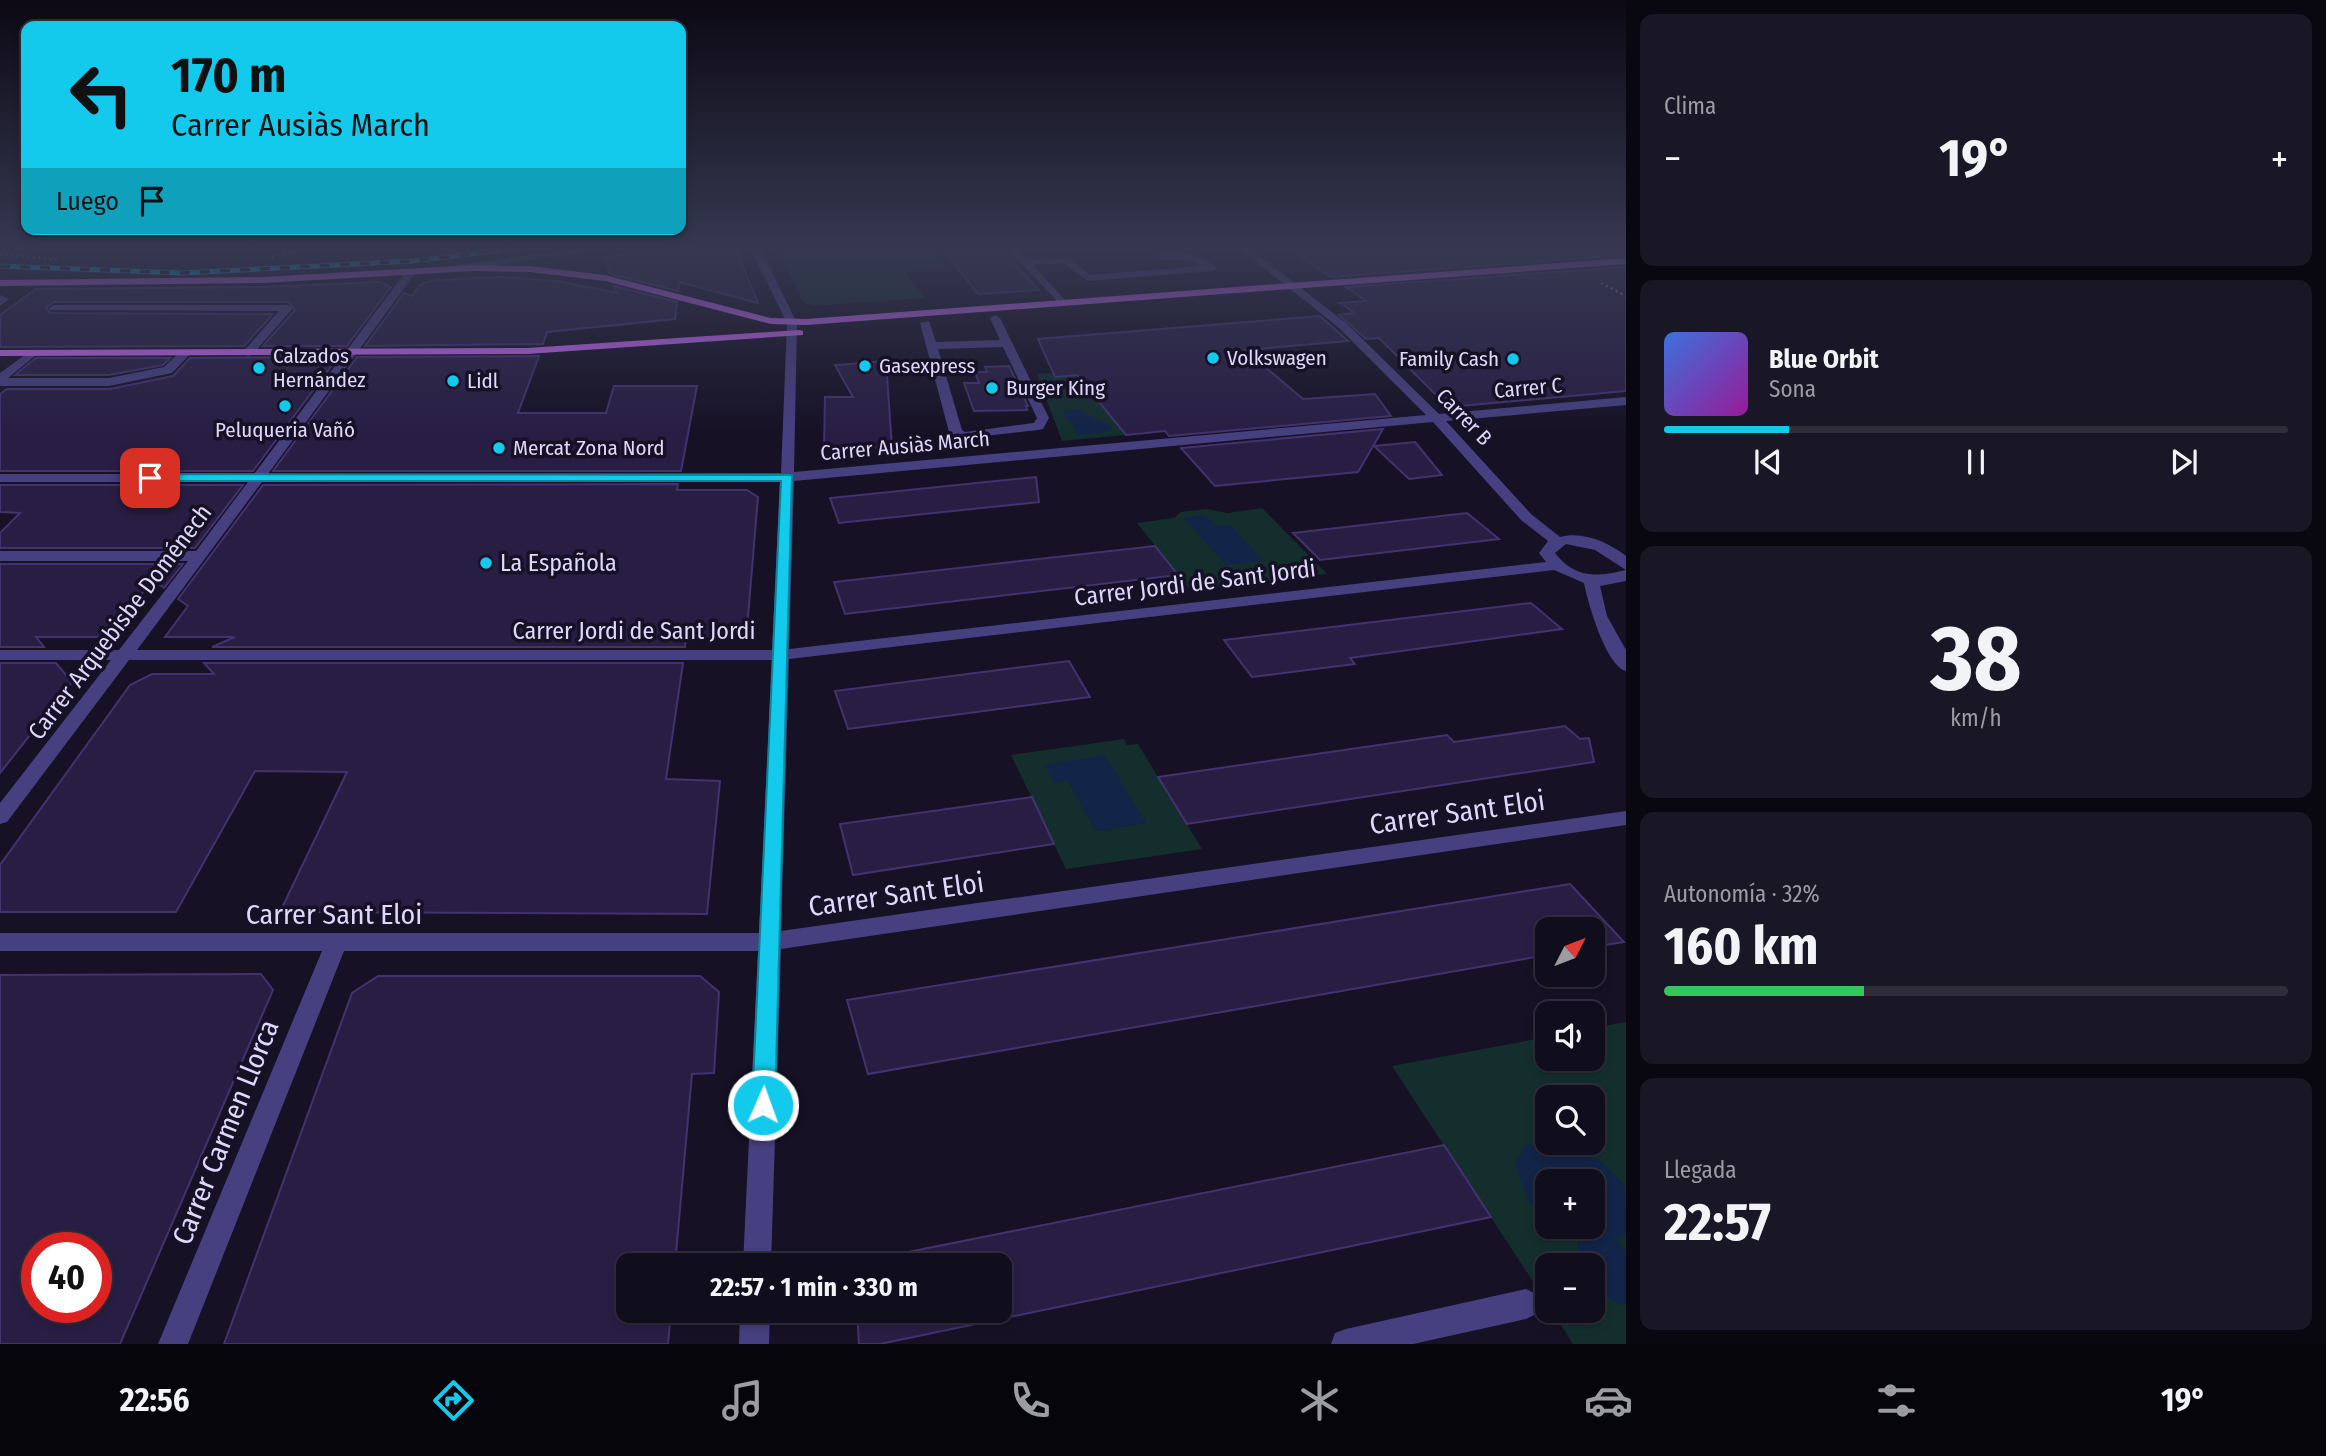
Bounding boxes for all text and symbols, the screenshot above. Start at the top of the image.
text: 170 m [171,46,287,105]
icon: left [56,49,147,140]
text: Clima [1664,92,1716,120]
text: Carrer Ausiàs March [171,106,430,144]
text: 19° [1939,127,2013,190]
text: − [1664,136,1681,182]
text: + [2271,136,2288,182]
icon: arrive [133,182,171,220]
text: Luego [56,186,119,217]
place label: Calzados Hernández [273,343,366,393]
text: Blue Orbit [1769,344,1879,375]
place label: Volkswagen [1227,345,1327,371]
place label: Family Cash [1399,346,1499,372]
marker: Volkswagen [1205,350,1221,366]
marker: Family Cash [1505,351,1521,367]
place label: Gasexpress [879,353,976,379]
marker: Gasexpress [857,358,873,374]
marker: Calzados Hernández [251,360,267,376]
place label: Lidl [467,368,499,394]
street label: Carrer C [1493,372,1563,404]
marker: Lidl [445,373,461,389]
place label: Burger King [1006,375,1105,401]
text: Sona [1769,375,1816,403]
marker: Burger King [984,380,1000,396]
street label: Carrer B [1431,383,1497,451]
marker: Peluqueria Vañó [277,398,293,414]
place label: Peluqueria Vañó [215,417,355,443]
street label: Carrer Ausiàs March [819,426,991,466]
place label: Mercat Zona Nord [513,435,665,461]
marker: Mercat Zona Nord [491,440,507,456]
icon: previous [1749,443,1787,481]
icon: pause [1957,443,1995,481]
icon: next [2165,443,2203,481]
pin [120,448,180,508]
icon: arrive [131,459,169,497]
street label: Carrer Arquebisbe Doménech [22,499,218,745]
place label: La Española [500,549,617,577]
street label: Carrer Jordi de Sant Jordi [1073,554,1317,612]
marker: La Española [478,555,494,571]
text: 38 [1930,604,2022,713]
street label: Carrer Jordi de Sant Jordi [512,617,756,645]
text: km/h [1950,704,2002,732]
street label: Carrer Sant Eloi [1367,784,1547,841]
street label: Carrer Sant Eloi [806,866,986,923]
text: Autonomía · 32% [1664,880,1820,908]
street label: Carrer Sant Eloi [246,898,422,931]
text: 160 km [1664,915,1819,978]
north arrow [1535,917,1605,987]
map controls [1535,917,1605,1323]
button: sound [1535,1001,1605,1071]
street label: Carrer Carmen Llorca [165,1015,286,1249]
position arrow [726,1068,800,1142]
button: search [1535,1085,1605,1155]
text: Llegada [1664,1156,1736,1184]
button: + [1535,1169,1605,1239]
text: 22:57 [1664,1191,1771,1254]
speed limit sign: 40 [21,1232,112,1323]
button: − [1535,1253,1605,1323]
text: 22:57 · 1 min · 330 m [710,1272,918,1303]
icon: directions [429,1376,478,1425]
icon: music [718,1376,767,1425]
icon: phone [1006,1376,1055,1425]
icon: climate [1295,1376,1344,1425]
icon: car [1584,1376,1633,1425]
icon: filters [1872,1376,1921,1425]
text: 22:56 [120,1381,190,1419]
text: 19° [2161,1381,2206,1419]

